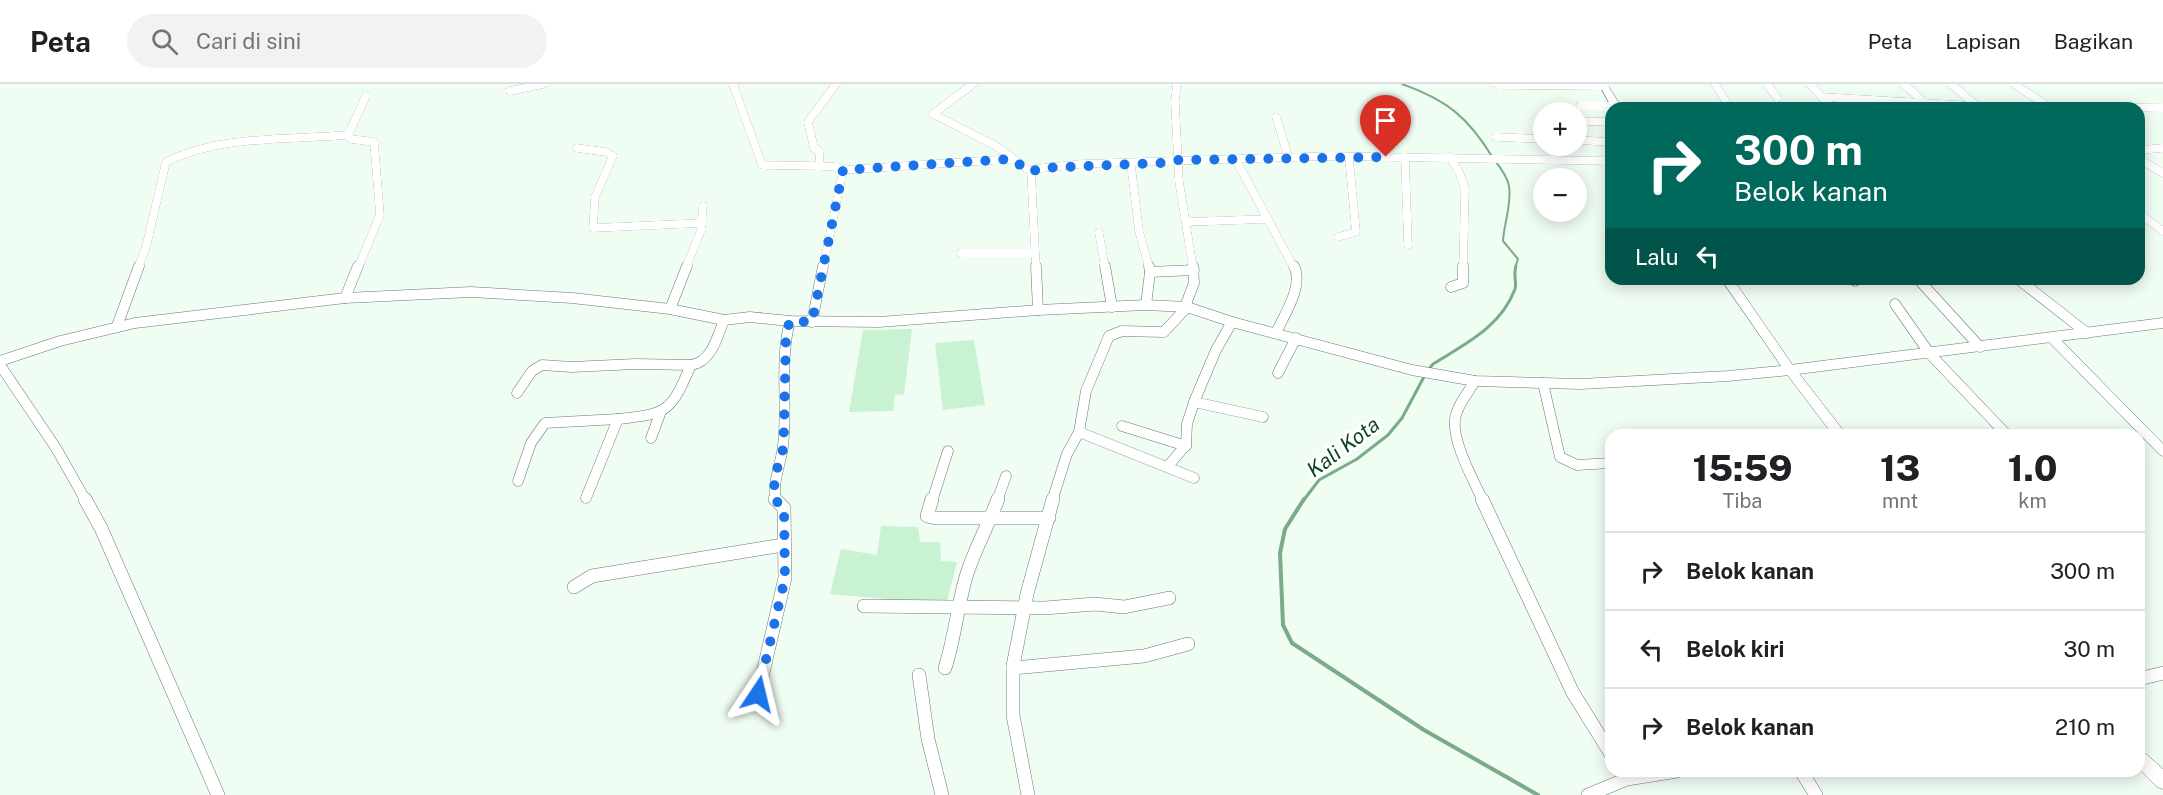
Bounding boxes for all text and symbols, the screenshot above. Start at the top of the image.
search box [127,14,547,68]
text: Peta [30,25,91,58]
icon: search [148,25,181,58]
text: Cari di sini [196,28,301,54]
text: Peta [1868,29,1912,54]
text: Lapisan [1945,29,2021,54]
text: Bagikan [2054,29,2133,54]
pin [1360,95,1411,157]
map controls [1533,102,1587,222]
button: + [1533,102,1587,156]
icon: arrive [1369,104,1402,137]
text: 300 m [1734,125,1863,174]
icon: right [1635,126,1713,204]
button: − [1533,168,1587,222]
text: Belok kanan [1734,175,1888,207]
icon: left [1691,240,1724,273]
text: Lalu [1635,244,1679,270]
water label: Kali Kota [1302,412,1384,482]
text: 15:59 [1692,447,1793,489]
text: 13 [1880,447,1920,489]
text: 1.0 [2008,447,2058,489]
text: Tiba [1723,489,1762,513]
text: mnt [1882,489,1918,513]
text: km [2018,489,2047,513]
icon: right [1635,555,1668,588]
text: Belok kanan [1686,558,1814,584]
text: 300 m [2050,558,2115,584]
icon: left [1635,633,1668,666]
text: Belok kiri [1686,636,1784,662]
text: 30 m [2063,636,2115,662]
position arrow [726,662,790,726]
icon: right [1635,711,1668,744]
text: Belok kanan [1686,714,1814,740]
text: 210 m [2055,714,2115,740]

